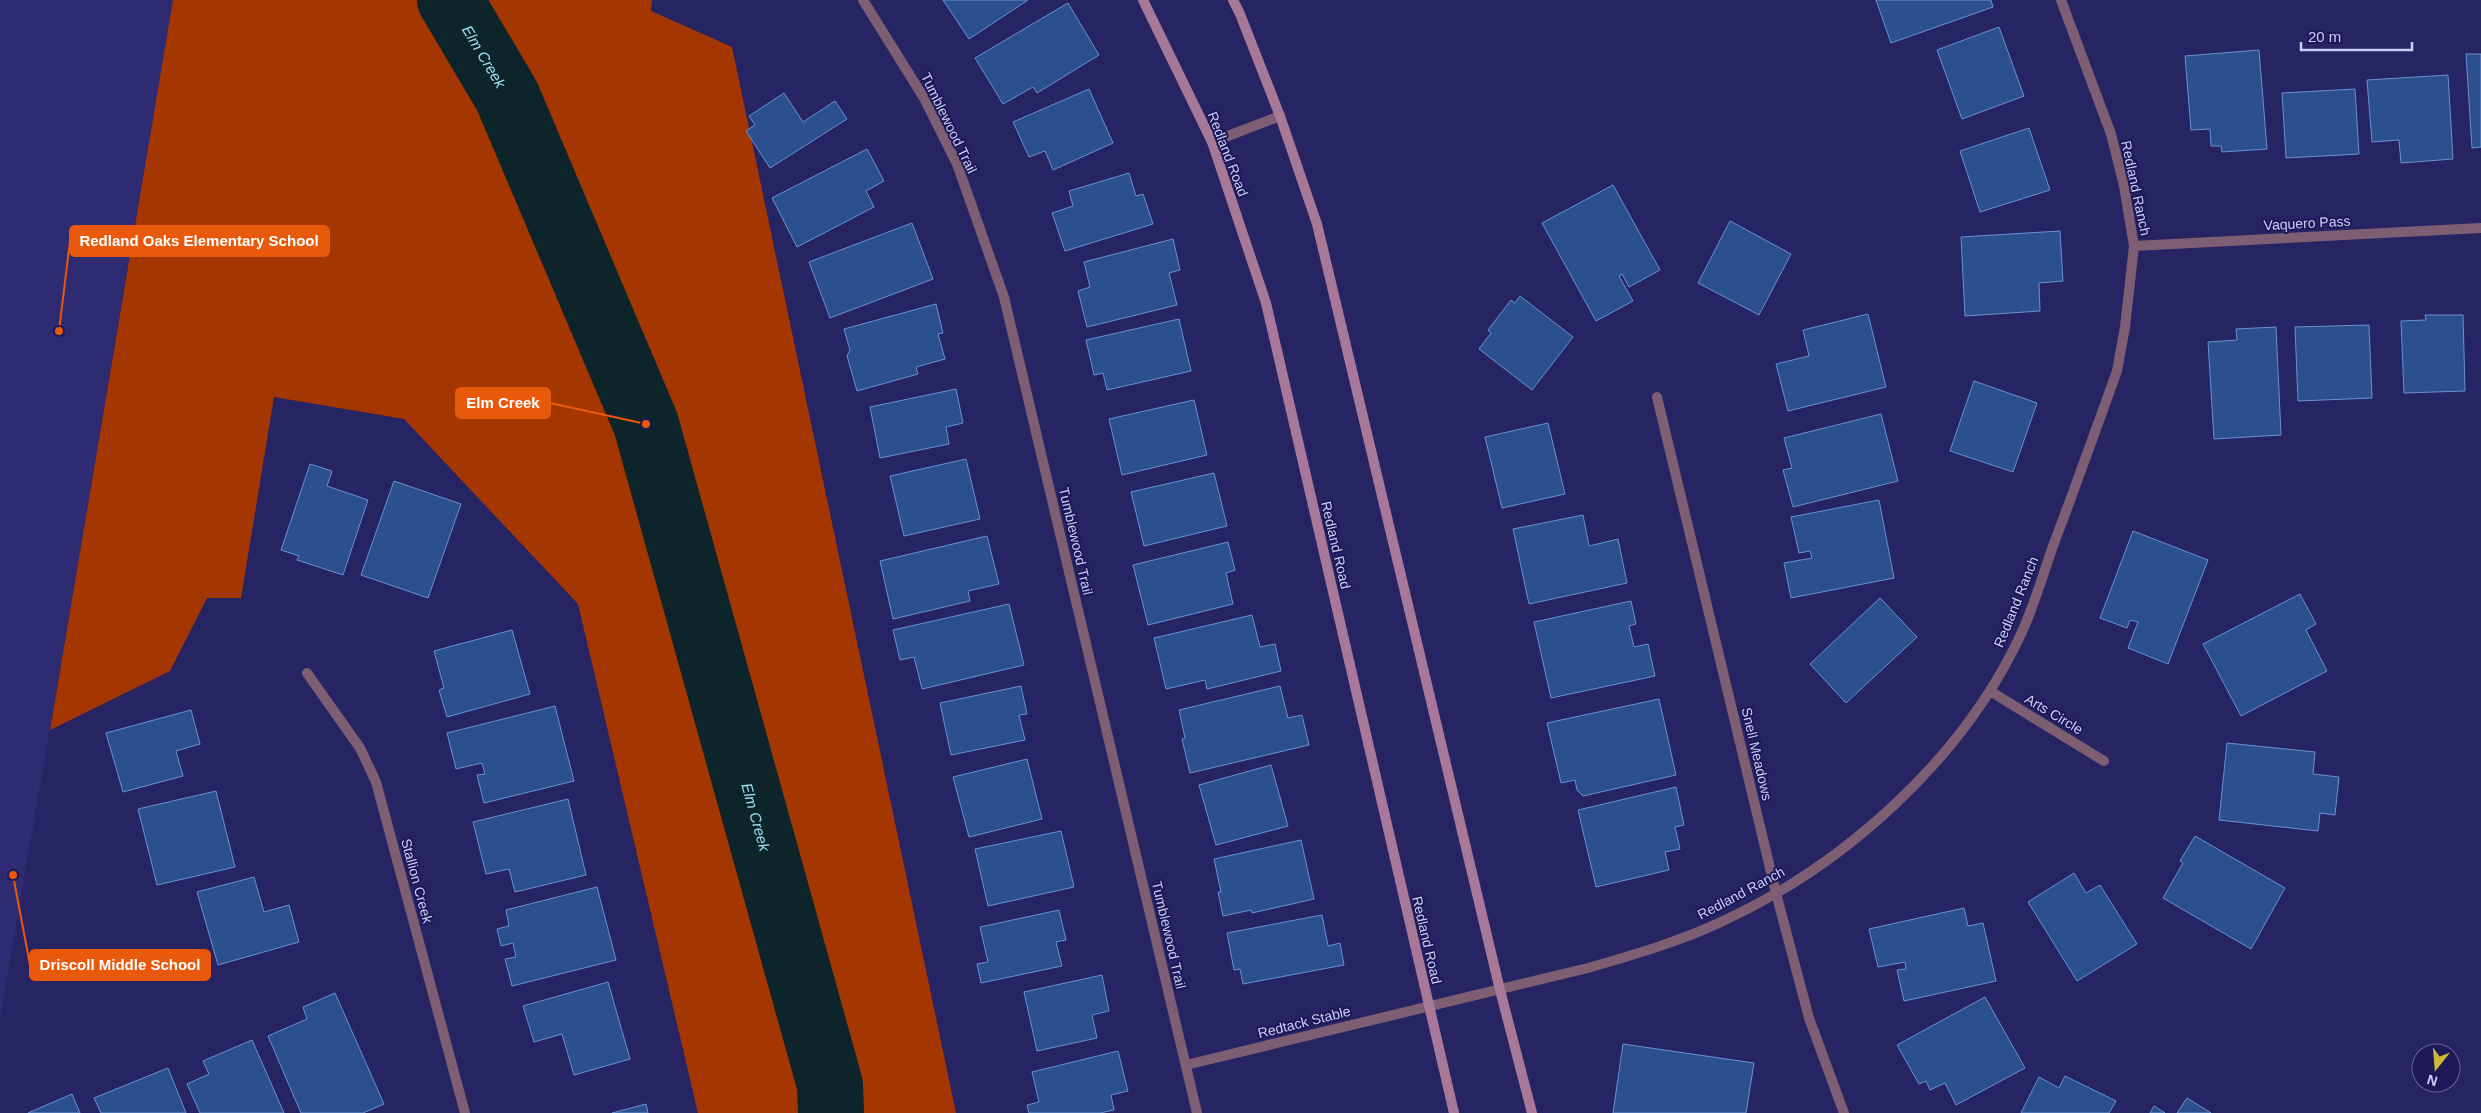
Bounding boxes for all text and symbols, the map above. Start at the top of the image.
scale bar [2301,20,2412,52]
water label: Elm Creek [459,22,510,92]
text: 20 m [2308,28,2341,45]
street label: Tumblewood Trail [918,70,980,176]
street label: Redland Road [1204,109,1252,199]
street label: Redland Ranch [2118,139,2154,237]
street label: Vaquero Pass [2263,213,2351,233]
callout: Redland Oaks Elementary School [70,226,329,256]
text: Redland Oaks Elementary School [79,232,319,249]
callout: Elm Creek [456,388,550,418]
text: Elm Creek [466,394,540,411]
street label: Tumblewood Trail [1056,486,1096,596]
street label: Redland Road [1318,500,1354,590]
street label: Redland Ranch [1991,554,2041,650]
street label: Arts Circle [2022,691,2086,738]
street label: Snell Meadows [1739,706,1775,802]
water label: Elm Creek [738,781,774,855]
street label: Stallion Creek [398,837,436,926]
street label: Redland Ranch [1695,863,1787,923]
street label: Tumblewood Trail [1149,880,1189,990]
street label: Redland Road [1409,895,1445,985]
callout: Driscoll Middle School [30,950,210,980]
text: Driscoll Middle School [40,956,200,973]
street label: Redtack Stable [1256,1003,1352,1041]
north arrow [2411,1043,2461,1093]
text: N [2425,1071,2439,1090]

